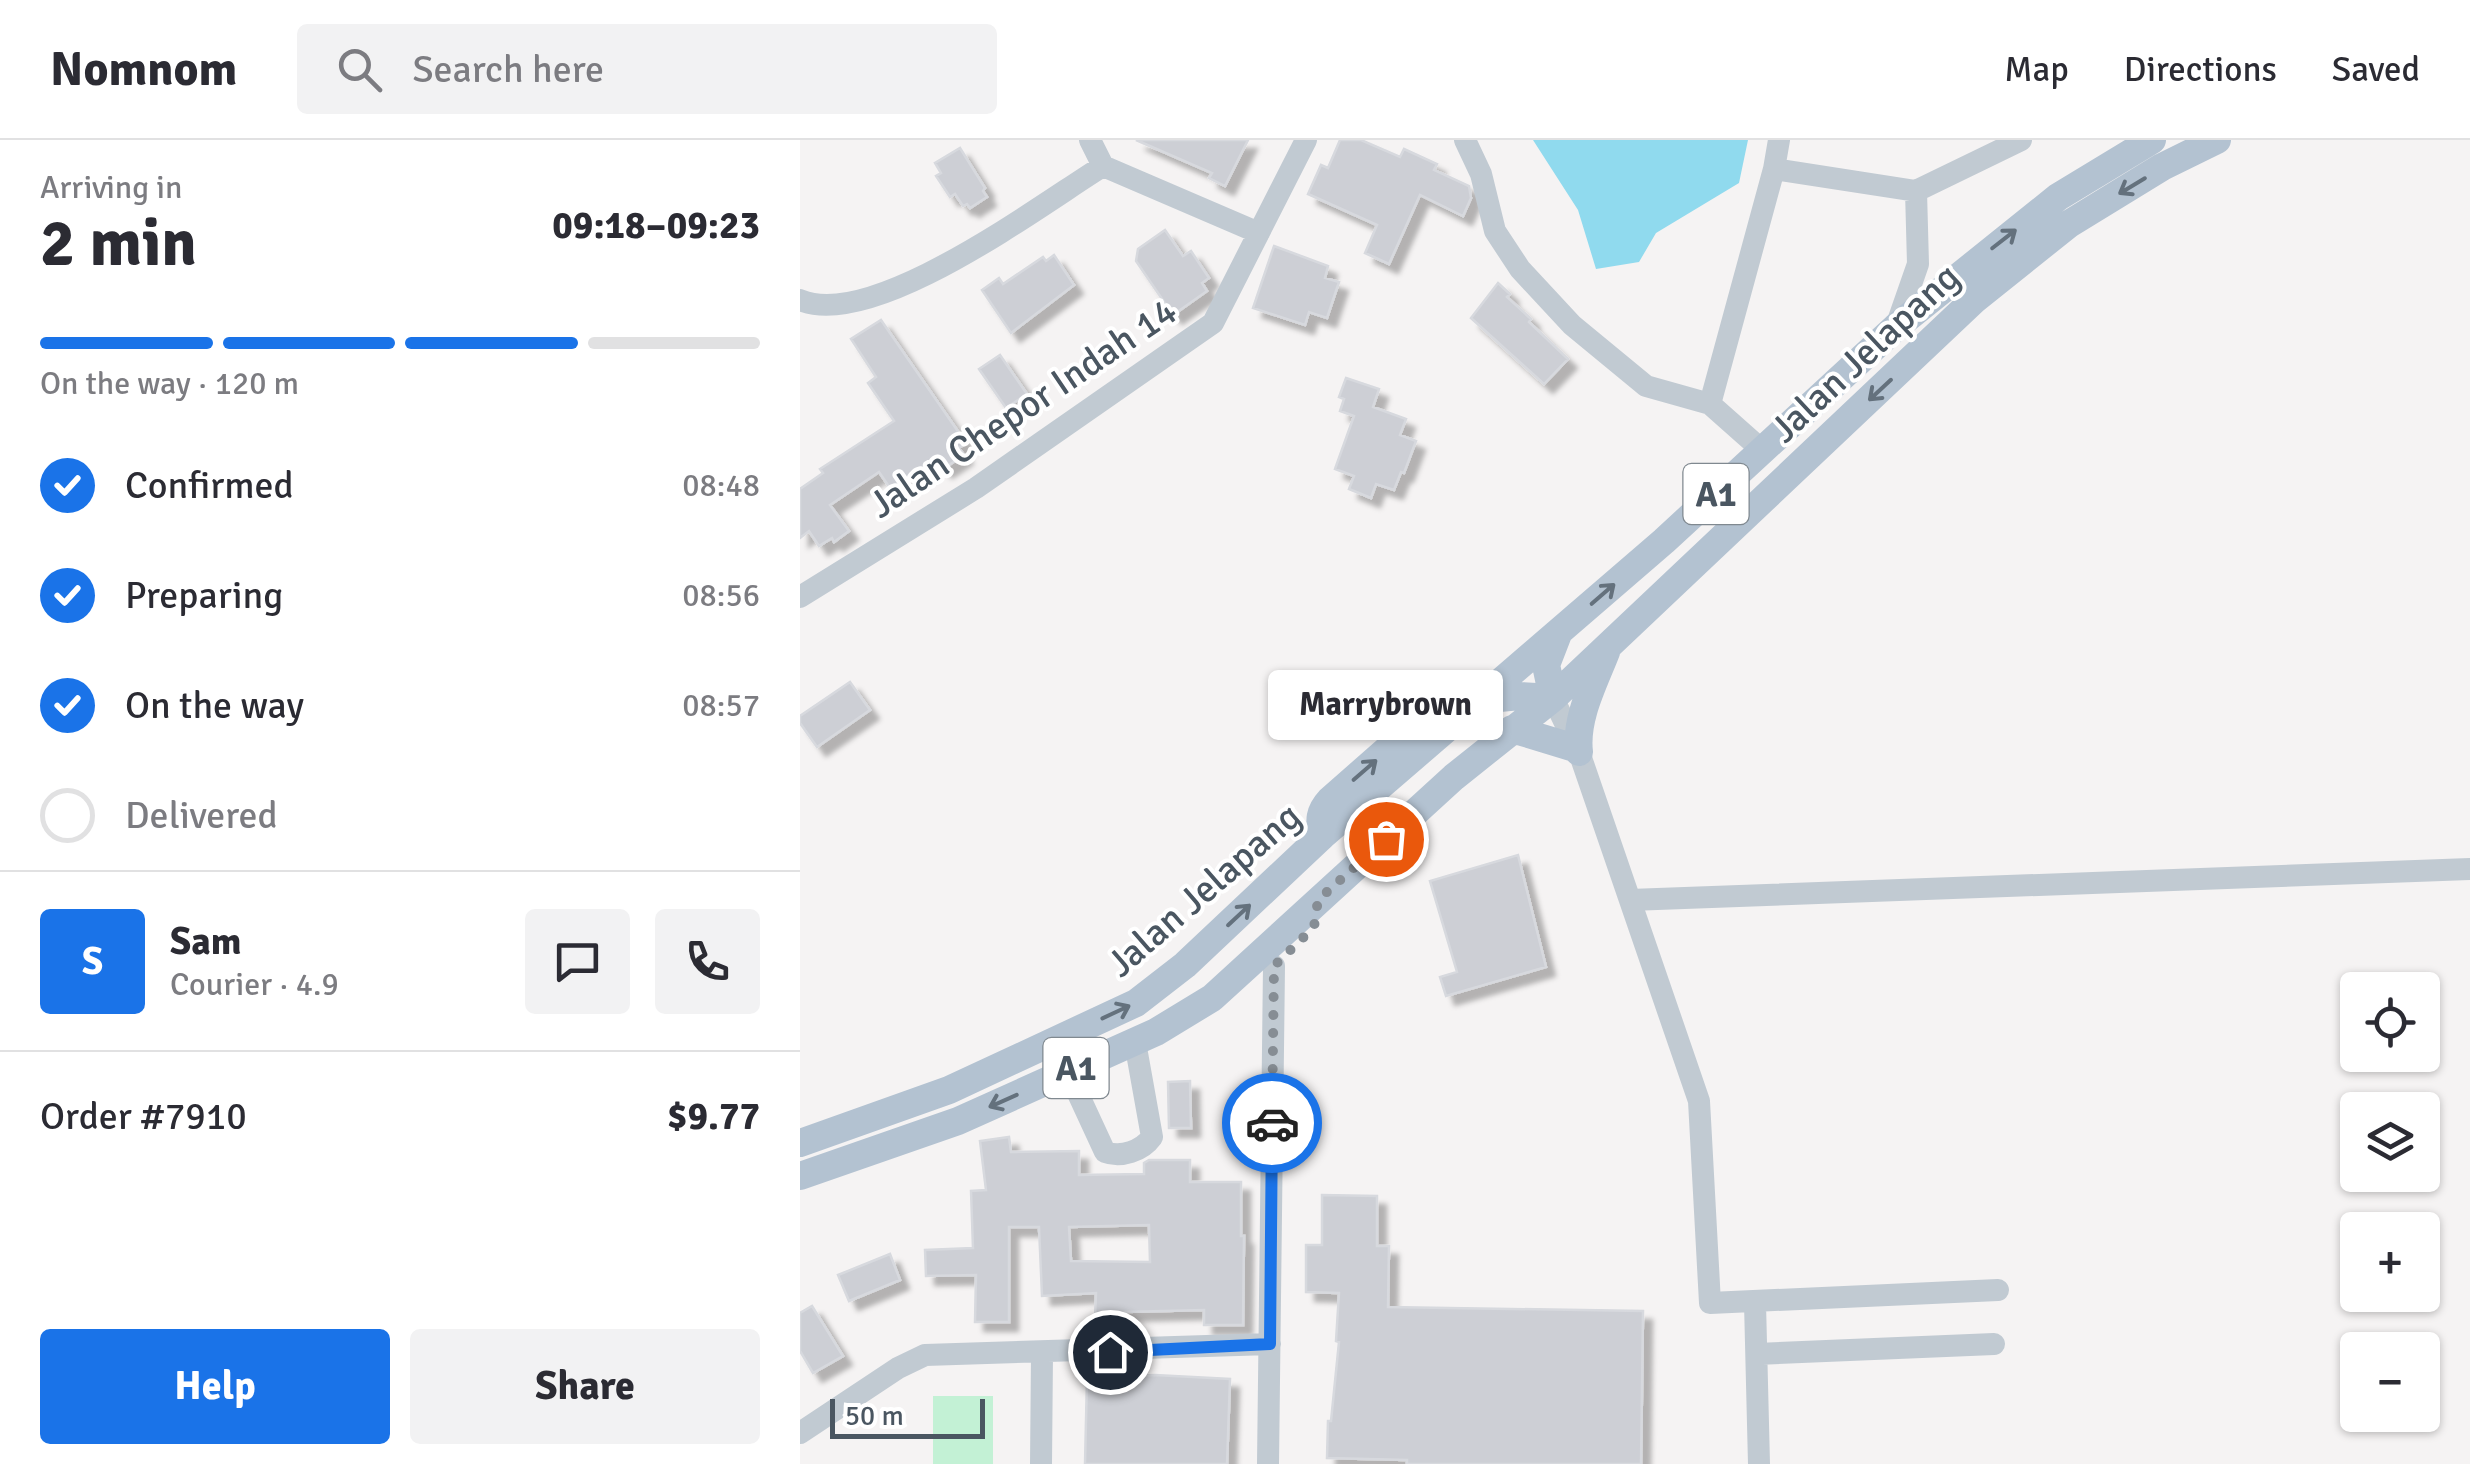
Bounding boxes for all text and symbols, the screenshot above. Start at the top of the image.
search box [297,24,997,114]
text: Nomnom [50,40,237,99]
icon: search [332,42,387,97]
text: Search here [412,46,604,93]
text: Map [2004,48,2069,91]
text: Directions [2124,48,2277,91]
text: Saved [2332,48,2420,91]
text: Arriving in [40,168,182,207]
one-way arrow [2118,176,2146,196]
text: 09:18–09:23 [552,202,760,249]
text: 2 min [40,204,197,284]
one-way arrow [1990,228,2016,250]
street label: Jalan Jelapang [1761,253,1969,453]
street label: Jalan Chepor Indah 14 [860,288,1186,528]
text: On the way · 120 m [40,364,299,403]
one-way arrow [1868,378,1892,402]
icon: check [40,458,95,513]
text: Confirmed [125,462,294,509]
road number: A1 [1684,464,1748,524]
text: 08:48 [682,466,760,505]
icon: check [40,568,95,623]
text: Preparing [125,572,283,619]
text: 08:56 [682,576,760,615]
one-way arrow [1590,582,1615,605]
callout: Marrybrown [1268,669,1504,739]
icon: check [40,678,95,733]
text: On the way [125,682,304,729]
text: Marrybrown [1299,685,1472,724]
text: 08:57 [682,686,760,725]
one-way arrow [1352,758,1377,781]
text: Delivered [125,792,278,839]
street label: Jalan Jelapang [1097,793,1311,987]
pin [1344,797,1429,882]
icon: bag [1359,812,1414,867]
one-way arrow [1227,903,1251,927]
button: chat [525,909,630,1014]
button: phone [655,909,760,1014]
text: Sam [170,918,241,965]
text: S [82,938,103,985]
text: Courier · 4.9 [170,965,339,1004]
map controls [2340,972,2440,1432]
button: locate [2340,972,2440,1072]
one-way arrow [1100,1002,1130,1021]
road number: A1 [1044,1038,1108,1098]
courier [1222,1073,1322,1173]
one-way arrow [989,1092,1019,1111]
button: layers [2340,1092,2440,1192]
text: Order #7910 [40,1093,247,1140]
text: $9.77 [667,1093,760,1140]
icon: car [1245,1096,1300,1151]
button: + [2340,1212,2440,1312]
pin [1068,1310,1153,1395]
icon: home [1083,1325,1138,1380]
button: Help [40,1329,390,1444]
button: Share [410,1329,760,1444]
button: − [2340,1332,2440,1432]
scale bar [830,1394,985,1438]
text: 50 m [845,1399,904,1433]

